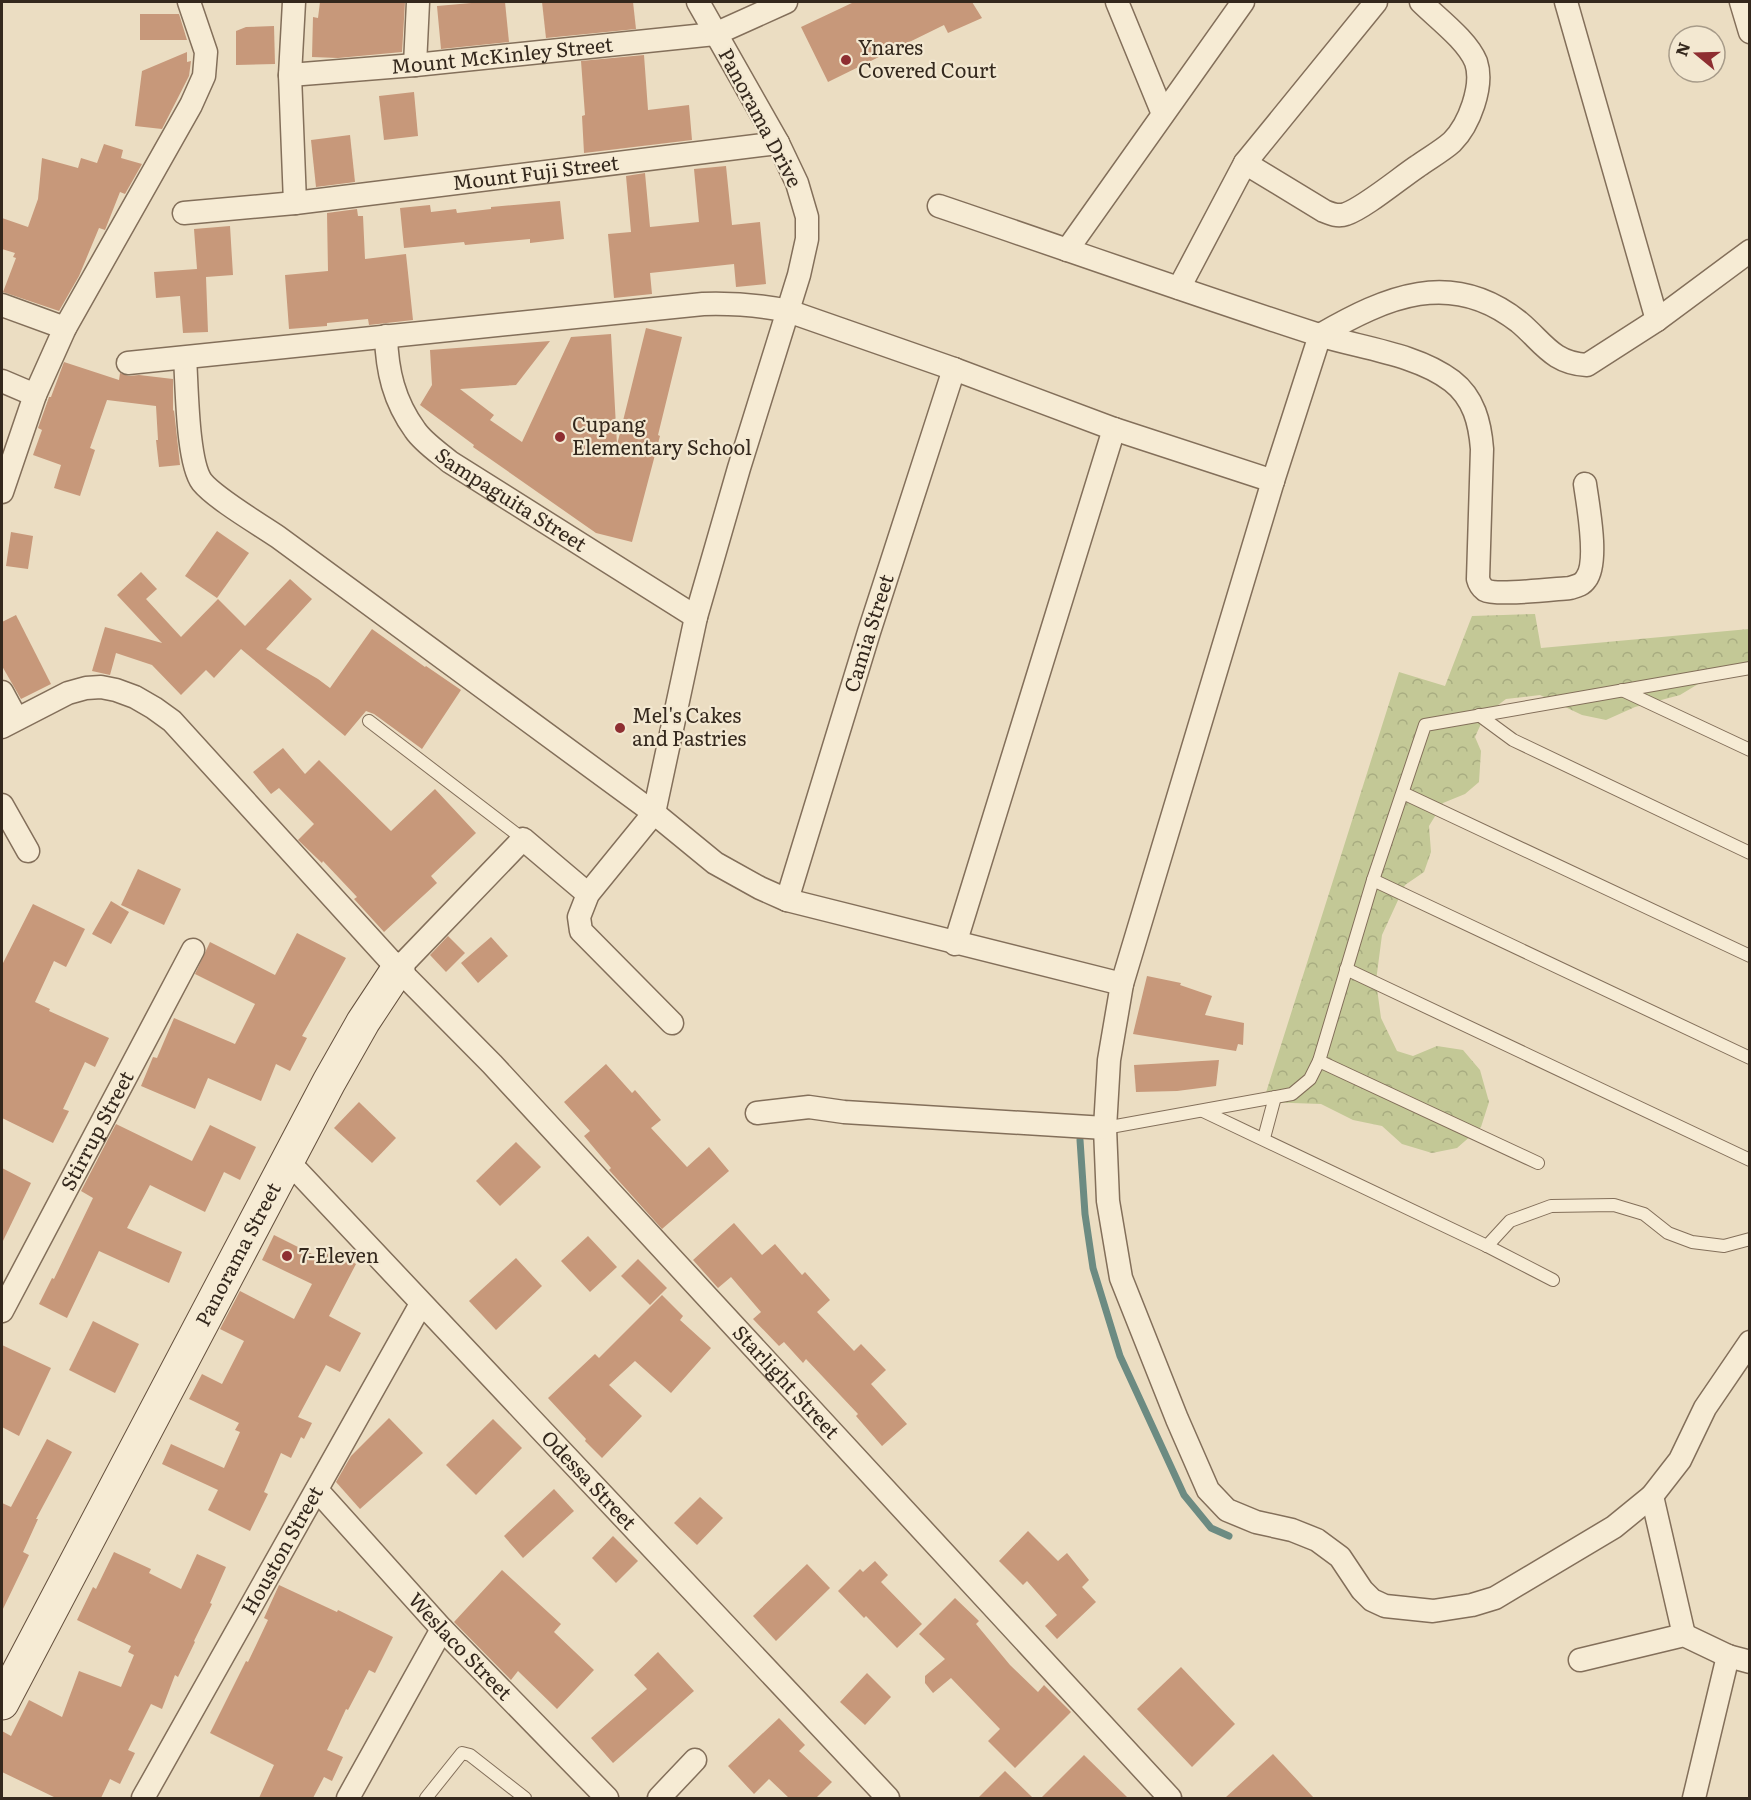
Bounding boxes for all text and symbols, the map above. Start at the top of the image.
north arrow [1667,24,1727,84]
street label: Mount McKinley Street [390,28,614,80]
place label: Ynares Covered Court [858,31,997,84]
text: N [1668,39,1695,59]
street label: Panorama Drive [712,42,811,192]
marker: Ynares Covered Court [839,53,853,67]
street label: Mount Fuji Street [451,146,620,196]
place label: Cupang Elementary School [572,408,752,461]
marker: Cupang Elementary School [553,430,567,444]
street label: Sampaguita Street [430,439,593,558]
street label: Camia Street [834,570,900,696]
place label: Mel's Cakes and Pastries [632,699,746,752]
marker: Mel's Cakes and Pastries [613,721,627,735]
street label: Stirrup Street [52,1064,140,1195]
street label: Panorama Street [186,1176,287,1331]
place label: 7-Eleven [299,1239,379,1269]
marker: 7-Eleven [280,1249,294,1263]
street label: Starlight Street [727,1317,848,1445]
street label: Odessa Street [536,1422,645,1536]
street label: Houston Street [232,1480,329,1620]
street label: Weslaco Street [402,1584,520,1706]

